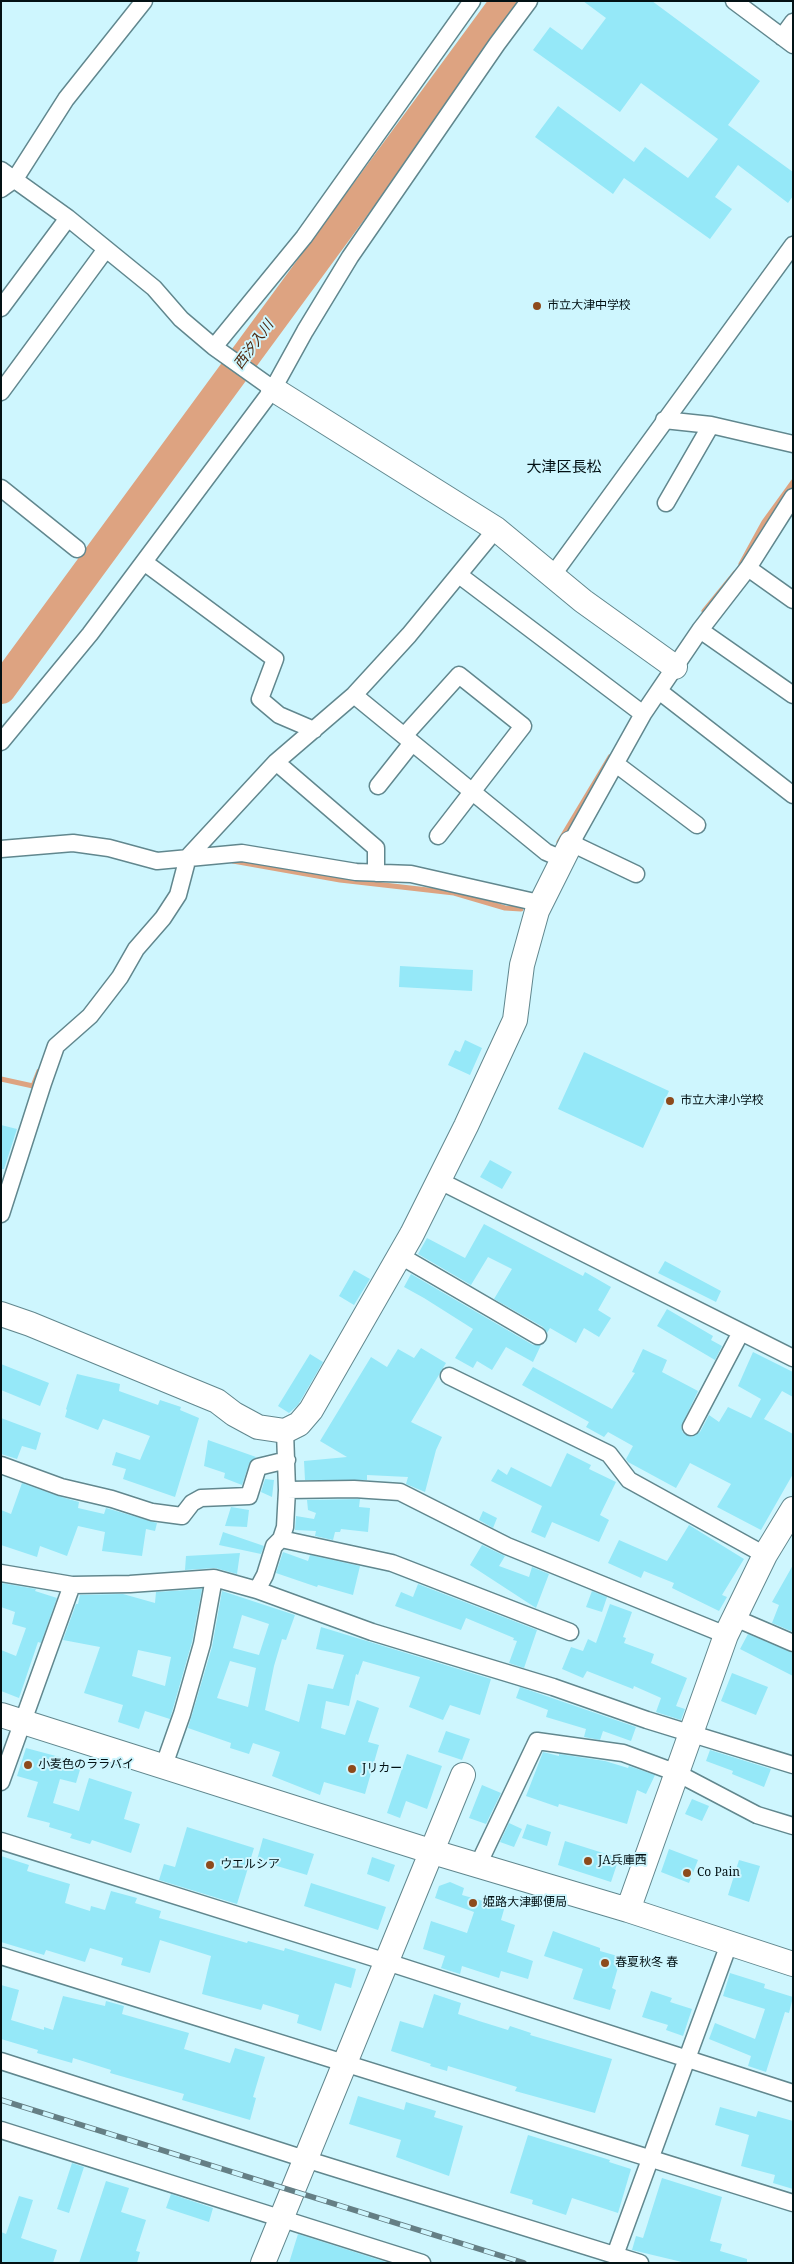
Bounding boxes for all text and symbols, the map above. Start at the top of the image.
place label: 市立大津中学校 [547,299,631,313]
marker: 市立大津中学校 [531,300,543,312]
water label: 西汐入川 [231,317,277,373]
district label: 大津区長松 [527,459,601,477]
place label: 市立大津小学校 [680,1094,764,1108]
marker: 市立大津小学校 [664,1095,676,1107]
place label: 小麦色のララバイ [38,1758,134,1772]
marker: 小麦色のララバイ [22,1759,34,1771]
place label: Jリカー [362,1762,402,1776]
marker: Jリカー [346,1763,358,1775]
place label: JA兵庫西 [598,1854,647,1868]
marker: JA兵庫西 [582,1855,594,1867]
place label: ウエルシア [220,1858,280,1872]
marker: ウエルシア [204,1859,216,1871]
place label: Co Pain [697,1866,740,1880]
marker: Co Pain [681,1867,693,1879]
place label: 姫路大津郵便局 [483,1896,567,1910]
marker: 姫路大津郵便局 [467,1897,479,1909]
place label: 春夏秋冬 春 [615,1956,678,1970]
marker: 春夏秋冬 春 [599,1957,611,1969]

